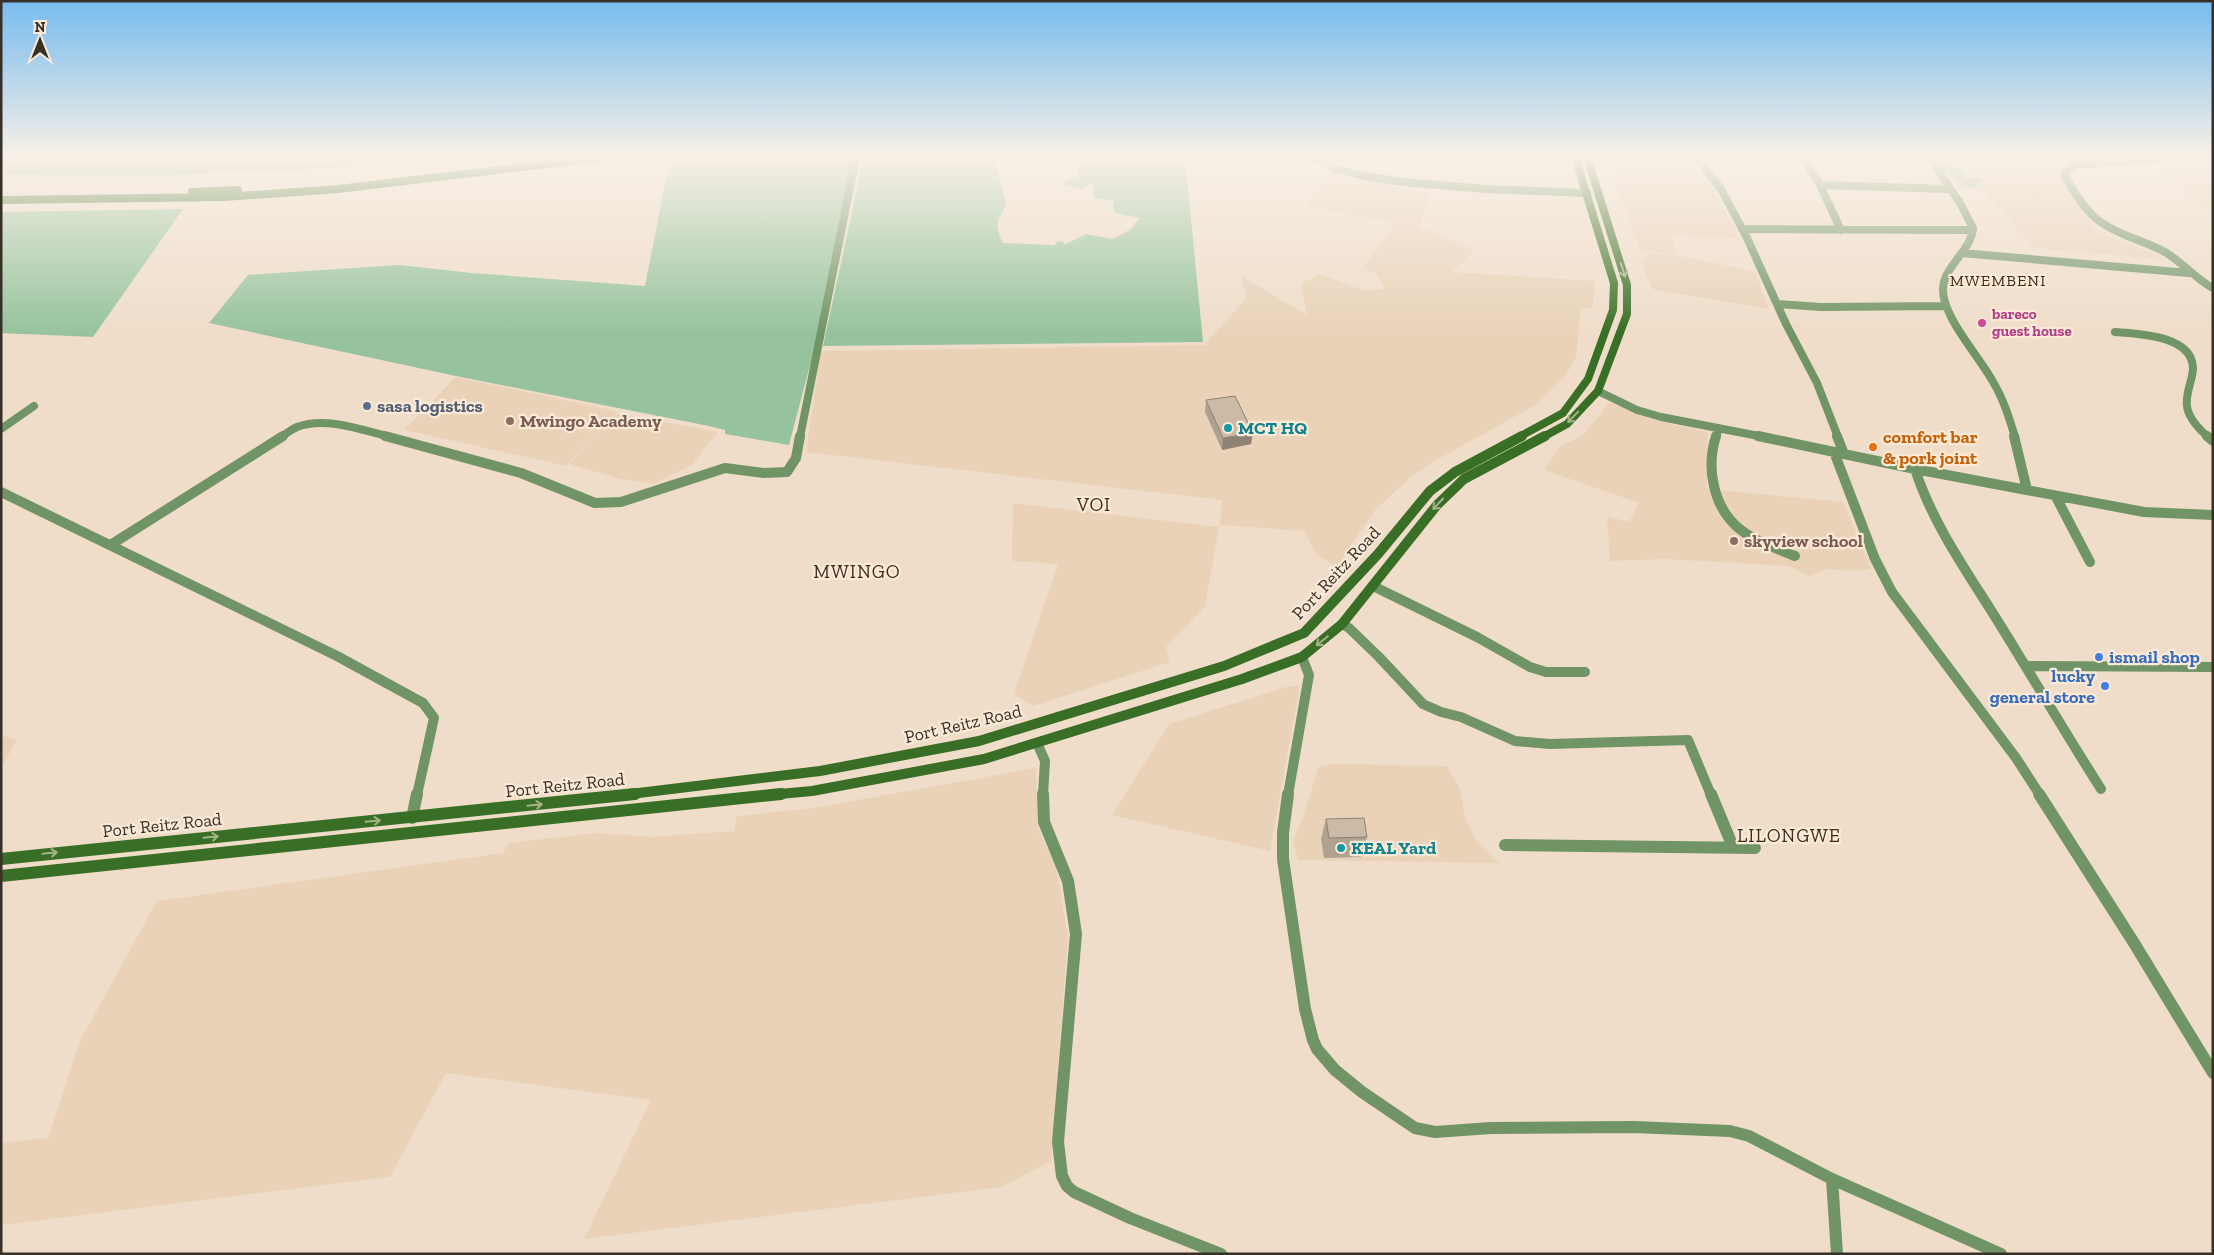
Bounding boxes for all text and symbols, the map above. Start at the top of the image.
north arrow [15,15,65,65]
text: N [35,19,46,36]
one-way arrow [1618,262,1628,278]
district label: MWEMBENI [1950,271,2046,290]
place label: bareco guest house [1991,305,2072,340]
marker: bareco guest house [1976,317,1988,329]
place label: sasa logistics [377,395,483,417]
marker: sasa logistics [361,400,373,412]
place label: Mwingo Academy [520,410,662,432]
one-way arrow [1567,411,1580,423]
marker: Mwingo Academy [504,415,516,427]
place label: MCT HQ [1238,417,1307,439]
marker: MCT HQ [1222,422,1234,434]
place label: comfort bar & pork joint [1883,426,1978,469]
marker: comfort bar & pork joint [1867,441,1879,453]
district label: VOI [1076,493,1111,516]
one-way arrow [1432,498,1444,511]
street label: Port Reitz Road [1287,522,1385,624]
place label: skyview school [1744,530,1863,552]
marker: skyview school [1728,535,1740,547]
district label: MWINGO [813,560,901,583]
one-way arrow [1316,635,1329,646]
place label: ismail shop [2109,646,2200,668]
marker: ismail shop [2093,651,2105,663]
place label: lucky general store [1990,665,2095,708]
marker: lucky general store [2099,680,2111,692]
street label: Port Reitz Road [902,700,1024,748]
street label: Port Reitz Road [504,768,626,802]
one-way arrow [526,800,542,810]
street label: Port Reitz Road [101,808,223,842]
one-way arrow [365,816,381,826]
district label: LILONGWE [1737,824,1841,847]
one-way arrow [203,832,219,842]
place label: KEAL Yard [1351,837,1437,859]
marker: KEAL Yard [1335,842,1347,854]
one-way arrow [41,848,57,858]

